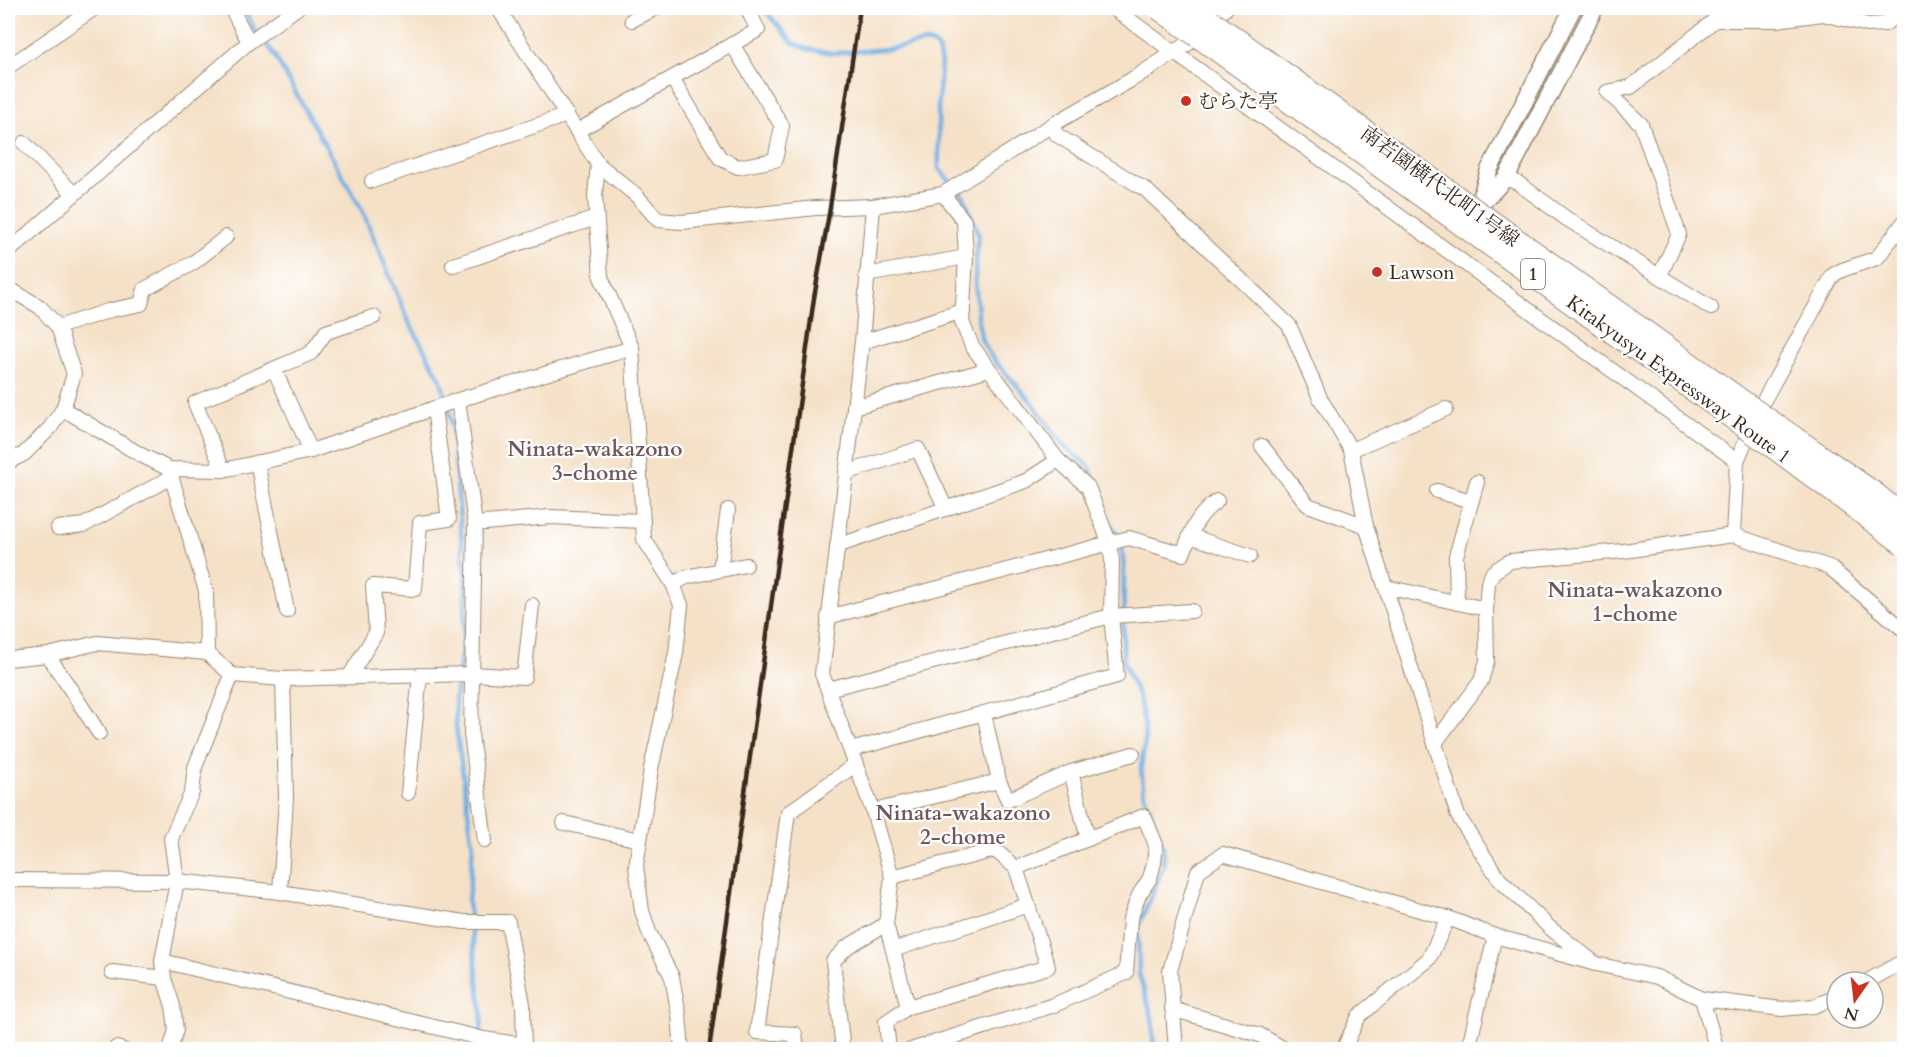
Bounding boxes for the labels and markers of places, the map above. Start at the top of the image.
place label: むらた亭 [1198,88,1278,115]
marker: むらた亭 [1179,94,1193,108]
place label: Lawson [1389,259,1455,286]
marker: Lawson [1370,265,1384,279]

